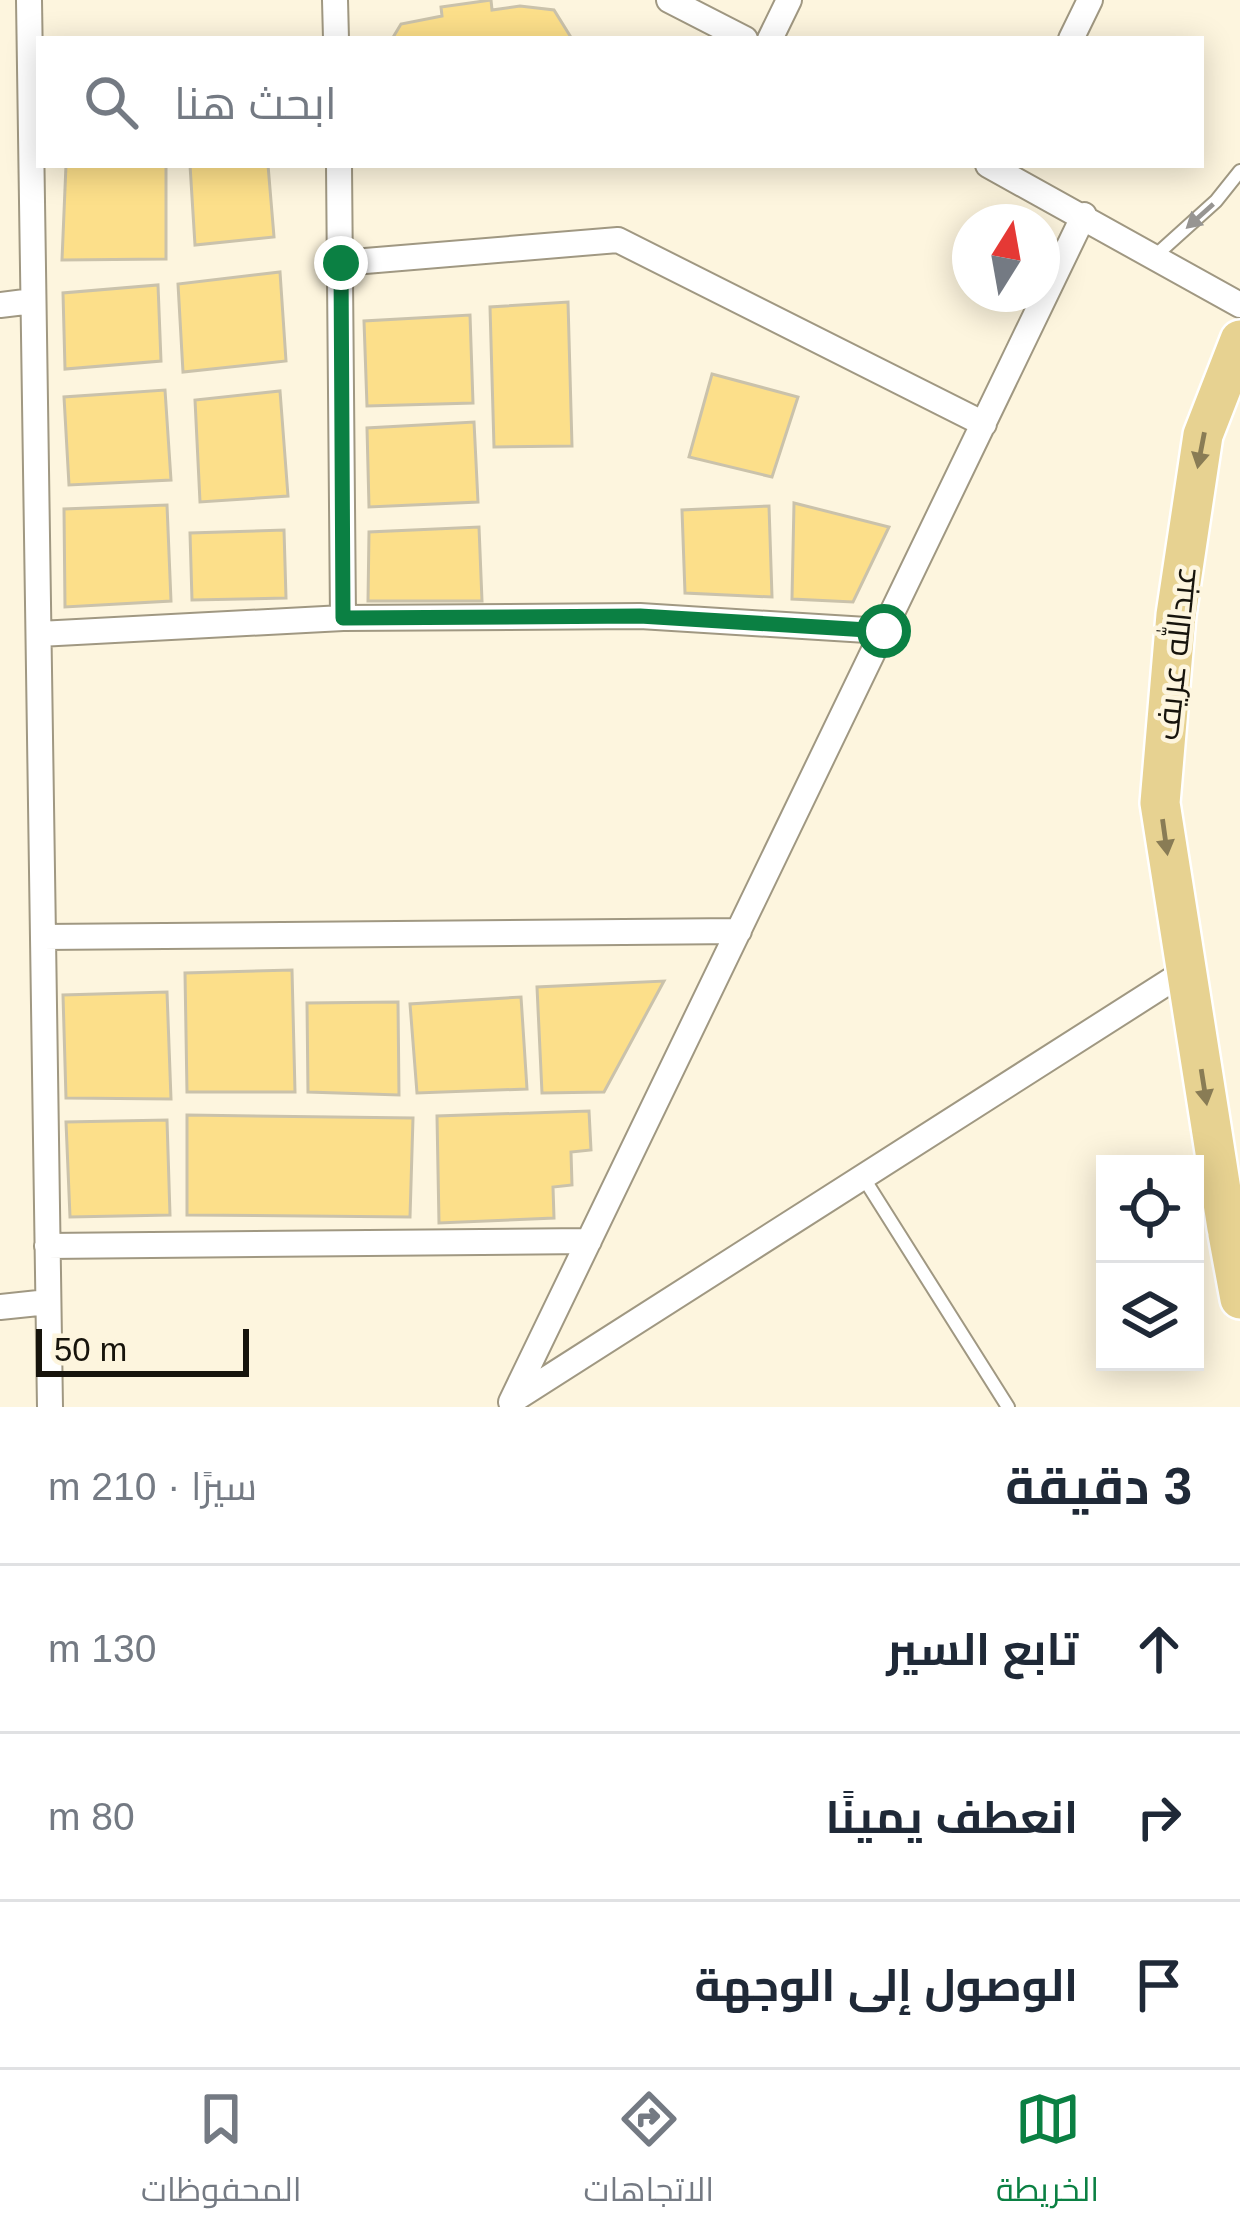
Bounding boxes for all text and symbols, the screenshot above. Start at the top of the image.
search box [36,36,1204,168]
icon: search [78,69,144,135]
text: ابحث هنا [174,78,337,129]
one-way arrow [1185,202,1215,229]
north arrow [952,204,1060,312]
route end [314,236,368,290]
one-way arrow [1192,431,1210,469]
street label: عبدالله عريف [1145,564,1204,742]
route start [857,604,911,658]
one-way arrow [1156,819,1175,856]
one-way arrow [1195,1069,1213,1107]
map controls [1096,1155,1204,1371]
button: locate [1096,1155,1204,1263]
button: layers [1096,1263,1204,1371]
scale bar [36,1323,249,1376]
text: 50 m [54,1331,127,1368]
text: 3 دقيقة [1005,1458,1192,1515]
text: سيرًا · 210 m [48,1465,257,1508]
icon: ahead [1126,1616,1192,1682]
text: تابع السير [887,1624,1078,1675]
text: 130 m [48,1627,156,1670]
icon: right [1126,1784,1192,1850]
text: انعطف يمينًا [826,1792,1078,1843]
text: 80 m [48,1795,135,1838]
icon: arrive [1126,1952,1192,2018]
text: الوصول إلى الوجهة [694,1960,1078,2011]
tab: المحفوظات [141,2086,302,2220]
tab: الاتجاهات [583,2086,714,2220]
tab: الخريطة [996,2086,1099,2220]

